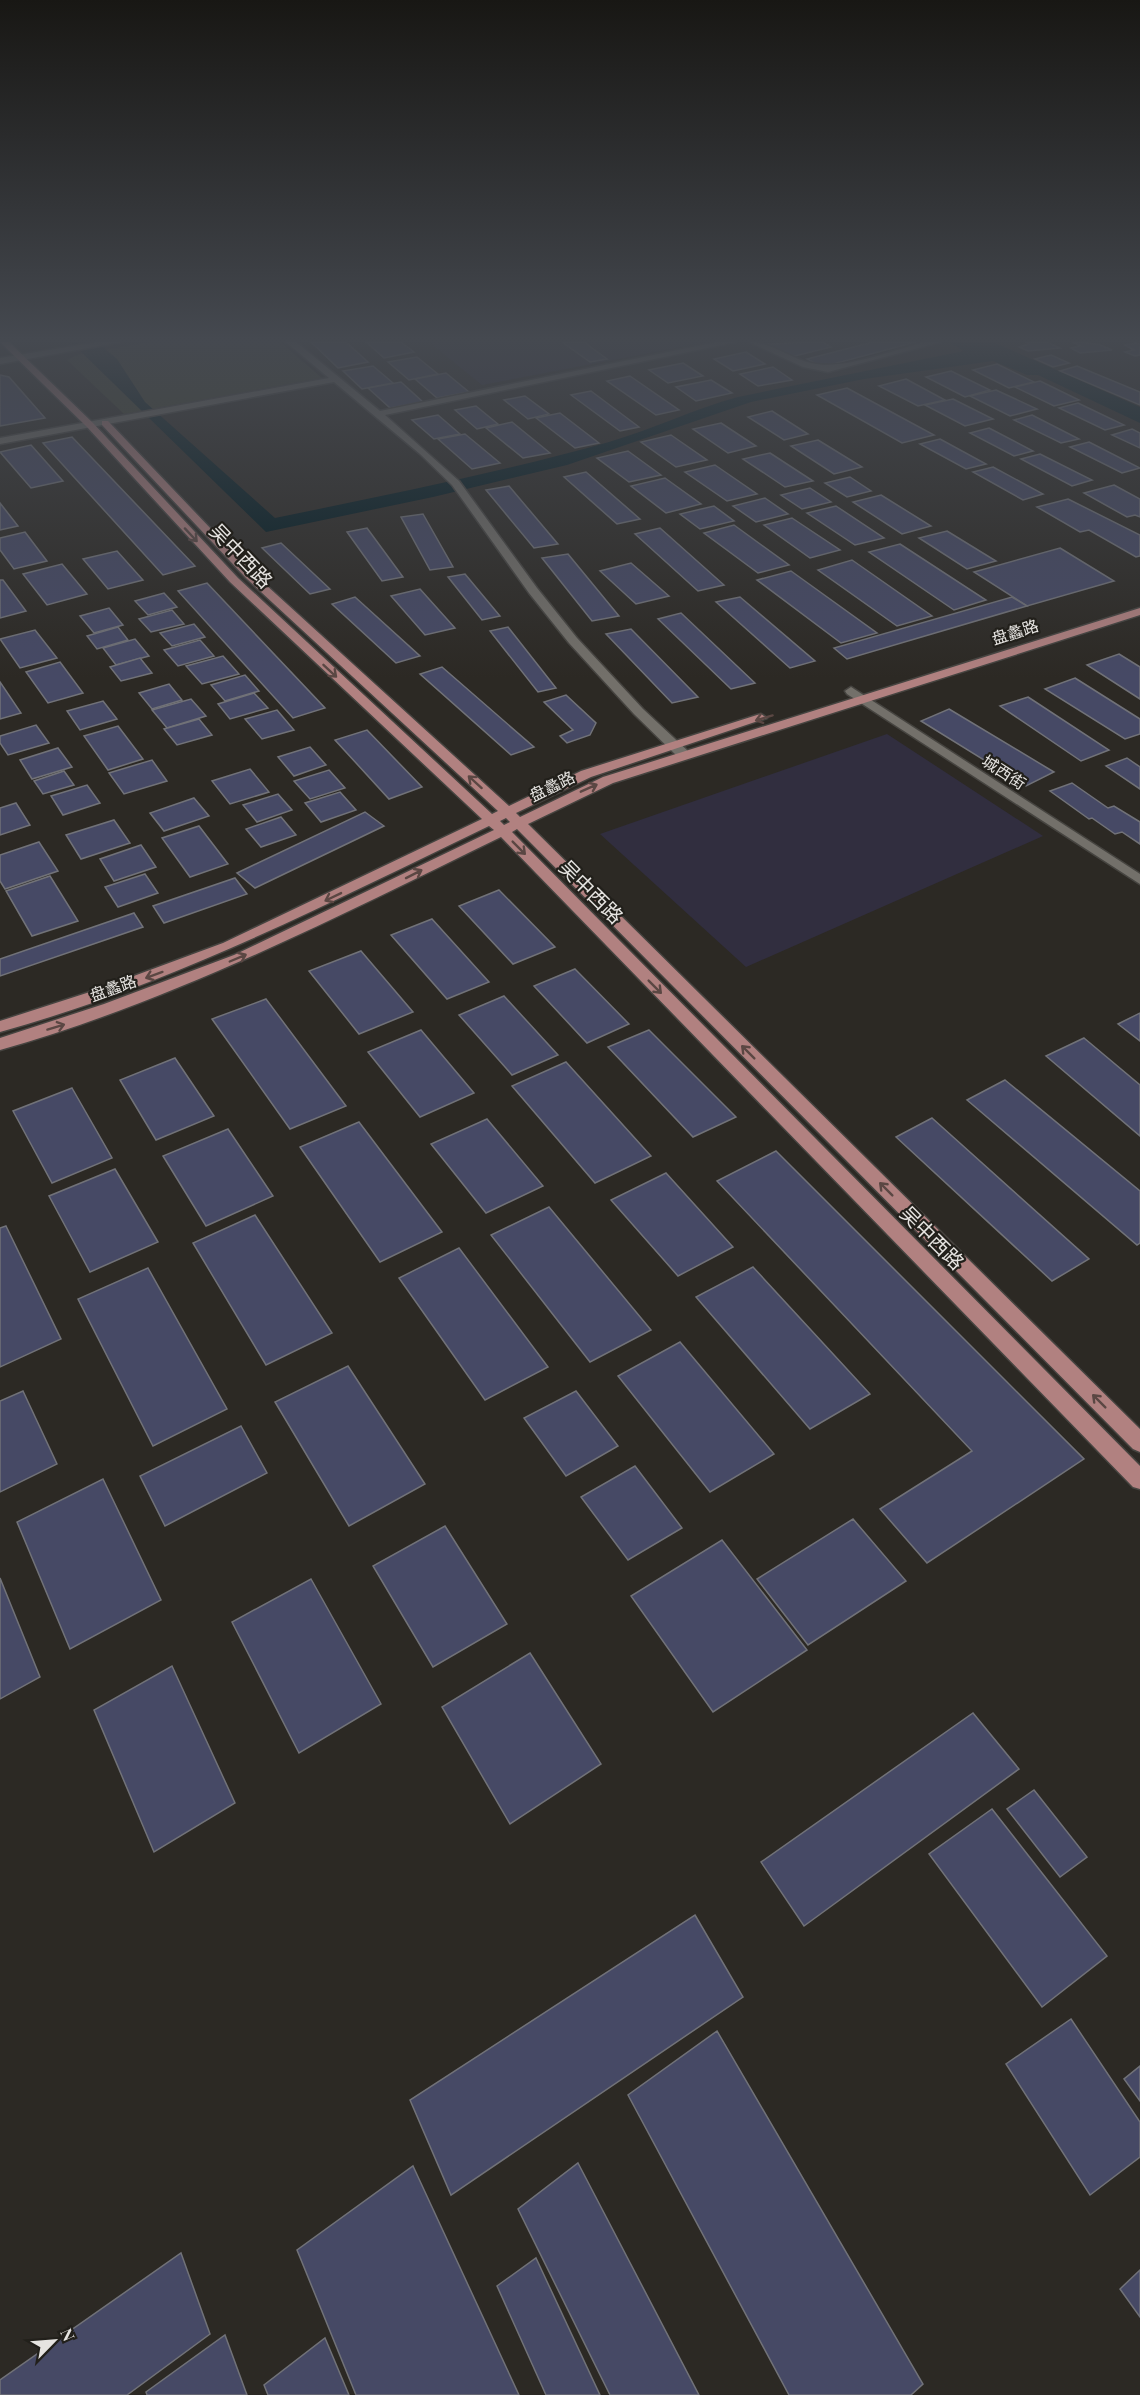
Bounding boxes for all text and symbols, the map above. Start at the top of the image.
street label: 吴中西路 [205,517,280,593]
one-way arrow [184,527,198,542]
street label: 盘蠡路 [989,614,1041,649]
one-way arrow [323,664,338,678]
one-way arrow [755,713,774,724]
street label: 城西街 [978,750,1030,793]
street label: 盘蠡路 [526,766,578,806]
one-way arrow [467,775,482,789]
one-way arrow [579,782,598,793]
one-way arrow [511,840,526,855]
street label: 吴中西路 [554,853,630,929]
one-way arrow [405,868,423,879]
one-way arrow [324,892,342,903]
one-way arrow [229,952,247,963]
street label: 盘蠡路 [87,969,139,1006]
one-way arrow [145,970,164,981]
one-way arrow [648,979,663,994]
one-way arrow [46,1020,65,1031]
one-way arrow [741,1044,756,1059]
one-way arrow [879,1182,894,1197]
street label: 吴中西路 [895,1199,971,1275]
one-way arrow [1091,1394,1106,1409]
north arrow [24,2311,84,2371]
text: N [56,2325,80,2345]

